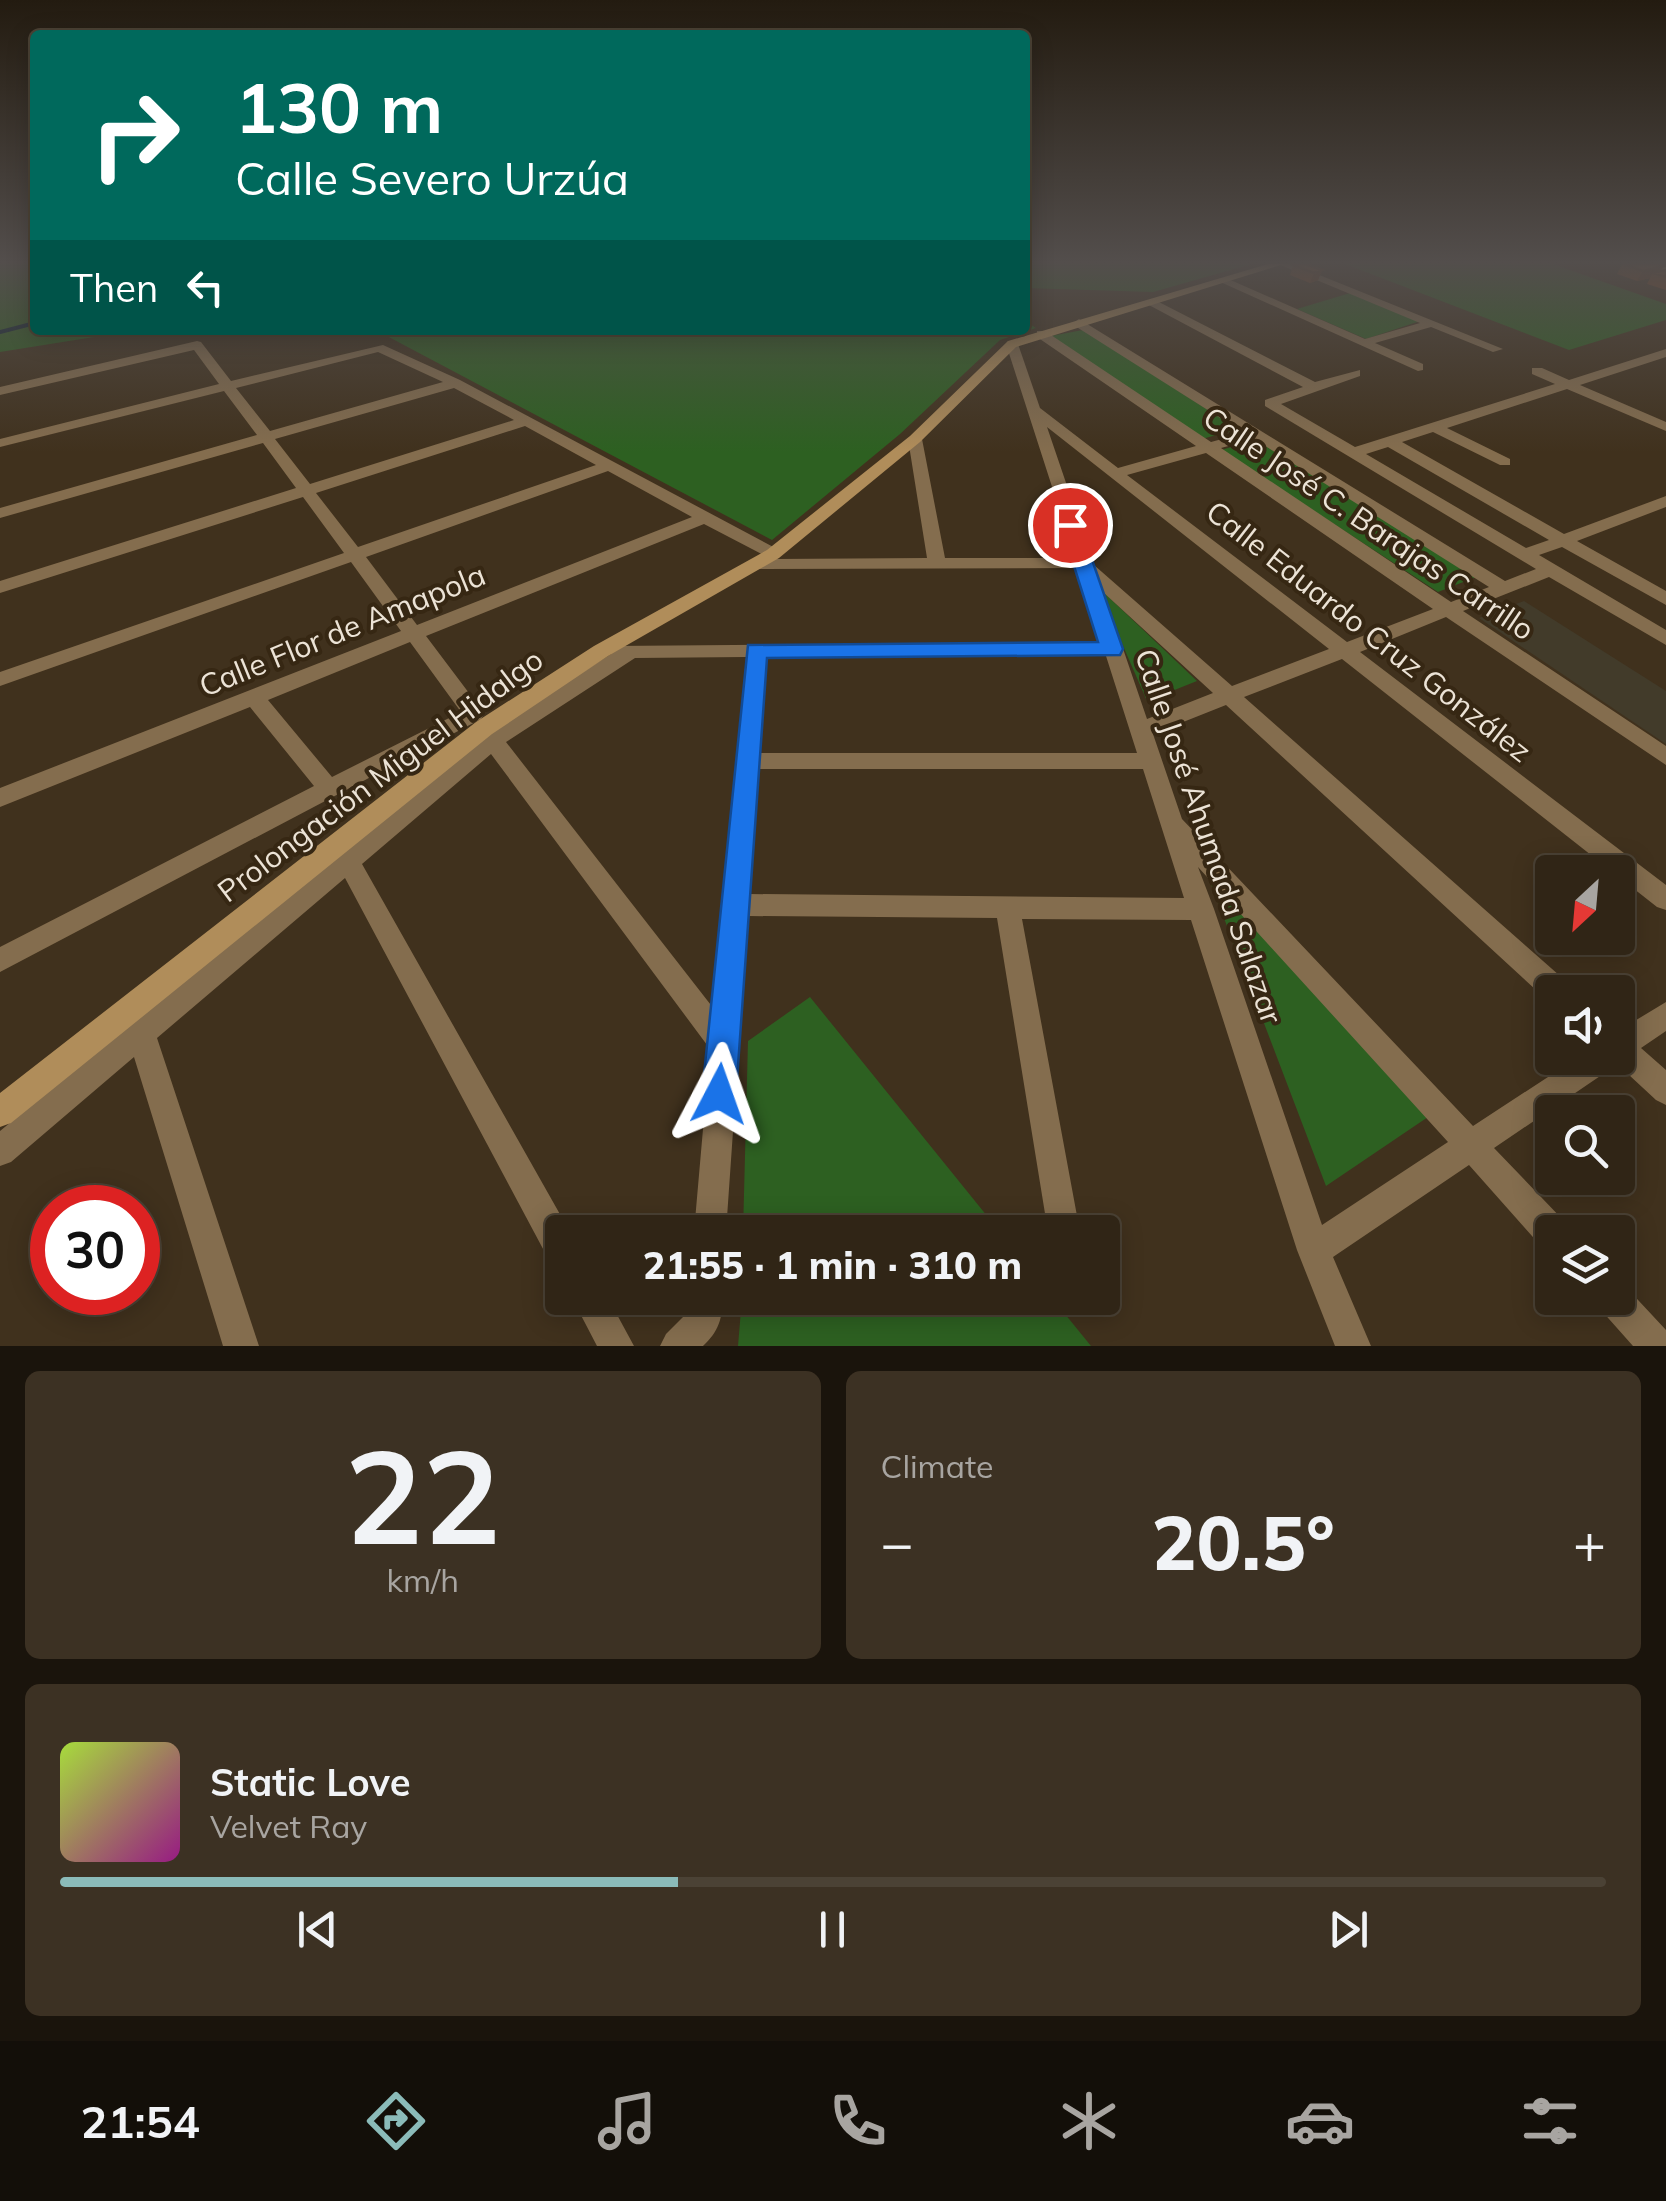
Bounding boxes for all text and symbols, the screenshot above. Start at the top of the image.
text: 130 m [235,63,443,151]
icon: right [70,70,200,200]
text: Calle Severo Urzúa [235,150,629,206]
icon: left [178,260,233,315]
text: Then [70,264,158,312]
street label: Calle José C. Barajas Carrillo [1196,398,1542,648]
pin [1028,483,1113,568]
street label: Calle Eduardo Cruz González [1199,492,1539,770]
icon: arrive [1043,498,1098,553]
street label: Calle Flor de Amapola [193,555,491,705]
street label: Prolongación Miguel Hidalgo [210,640,550,910]
street label: Calle José Ahumada Salazar [1127,644,1291,1028]
north arrow [1535,855,1635,955]
map controls [1535,855,1635,1315]
button: sound [1535,975,1635,1075]
position arrow [667,1042,771,1146]
button: search [1535,1095,1635,1195]
speed limit sign: 30 [30,1185,160,1315]
button: layers [1535,1215,1635,1315]
text: 21:55 · 1 min · 310 m [643,1241,1022,1289]
text: 22 [345,1413,501,1577]
text: Climate [881,1446,993,1486]
text: 20.5° [1152,1495,1335,1589]
text: − [881,1508,914,1577]
text: + [1573,1508,1606,1577]
text: km/h [387,1560,459,1600]
text: Static Love [210,1758,411,1806]
text: Velvet Ray [210,1806,367,1846]
icon: previous [290,1902,345,1957]
icon: pause [805,1902,860,1957]
icon: next [1321,1902,1376,1957]
icon: directions [361,2086,431,2156]
icon: music [592,2086,662,2156]
icon: phone [823,2086,893,2156]
icon: climate [1054,2086,1124,2156]
icon: car [1285,2086,1355,2156]
icon: filters [1515,2086,1585,2156]
text: 21:54 [80,2093,200,2149]

